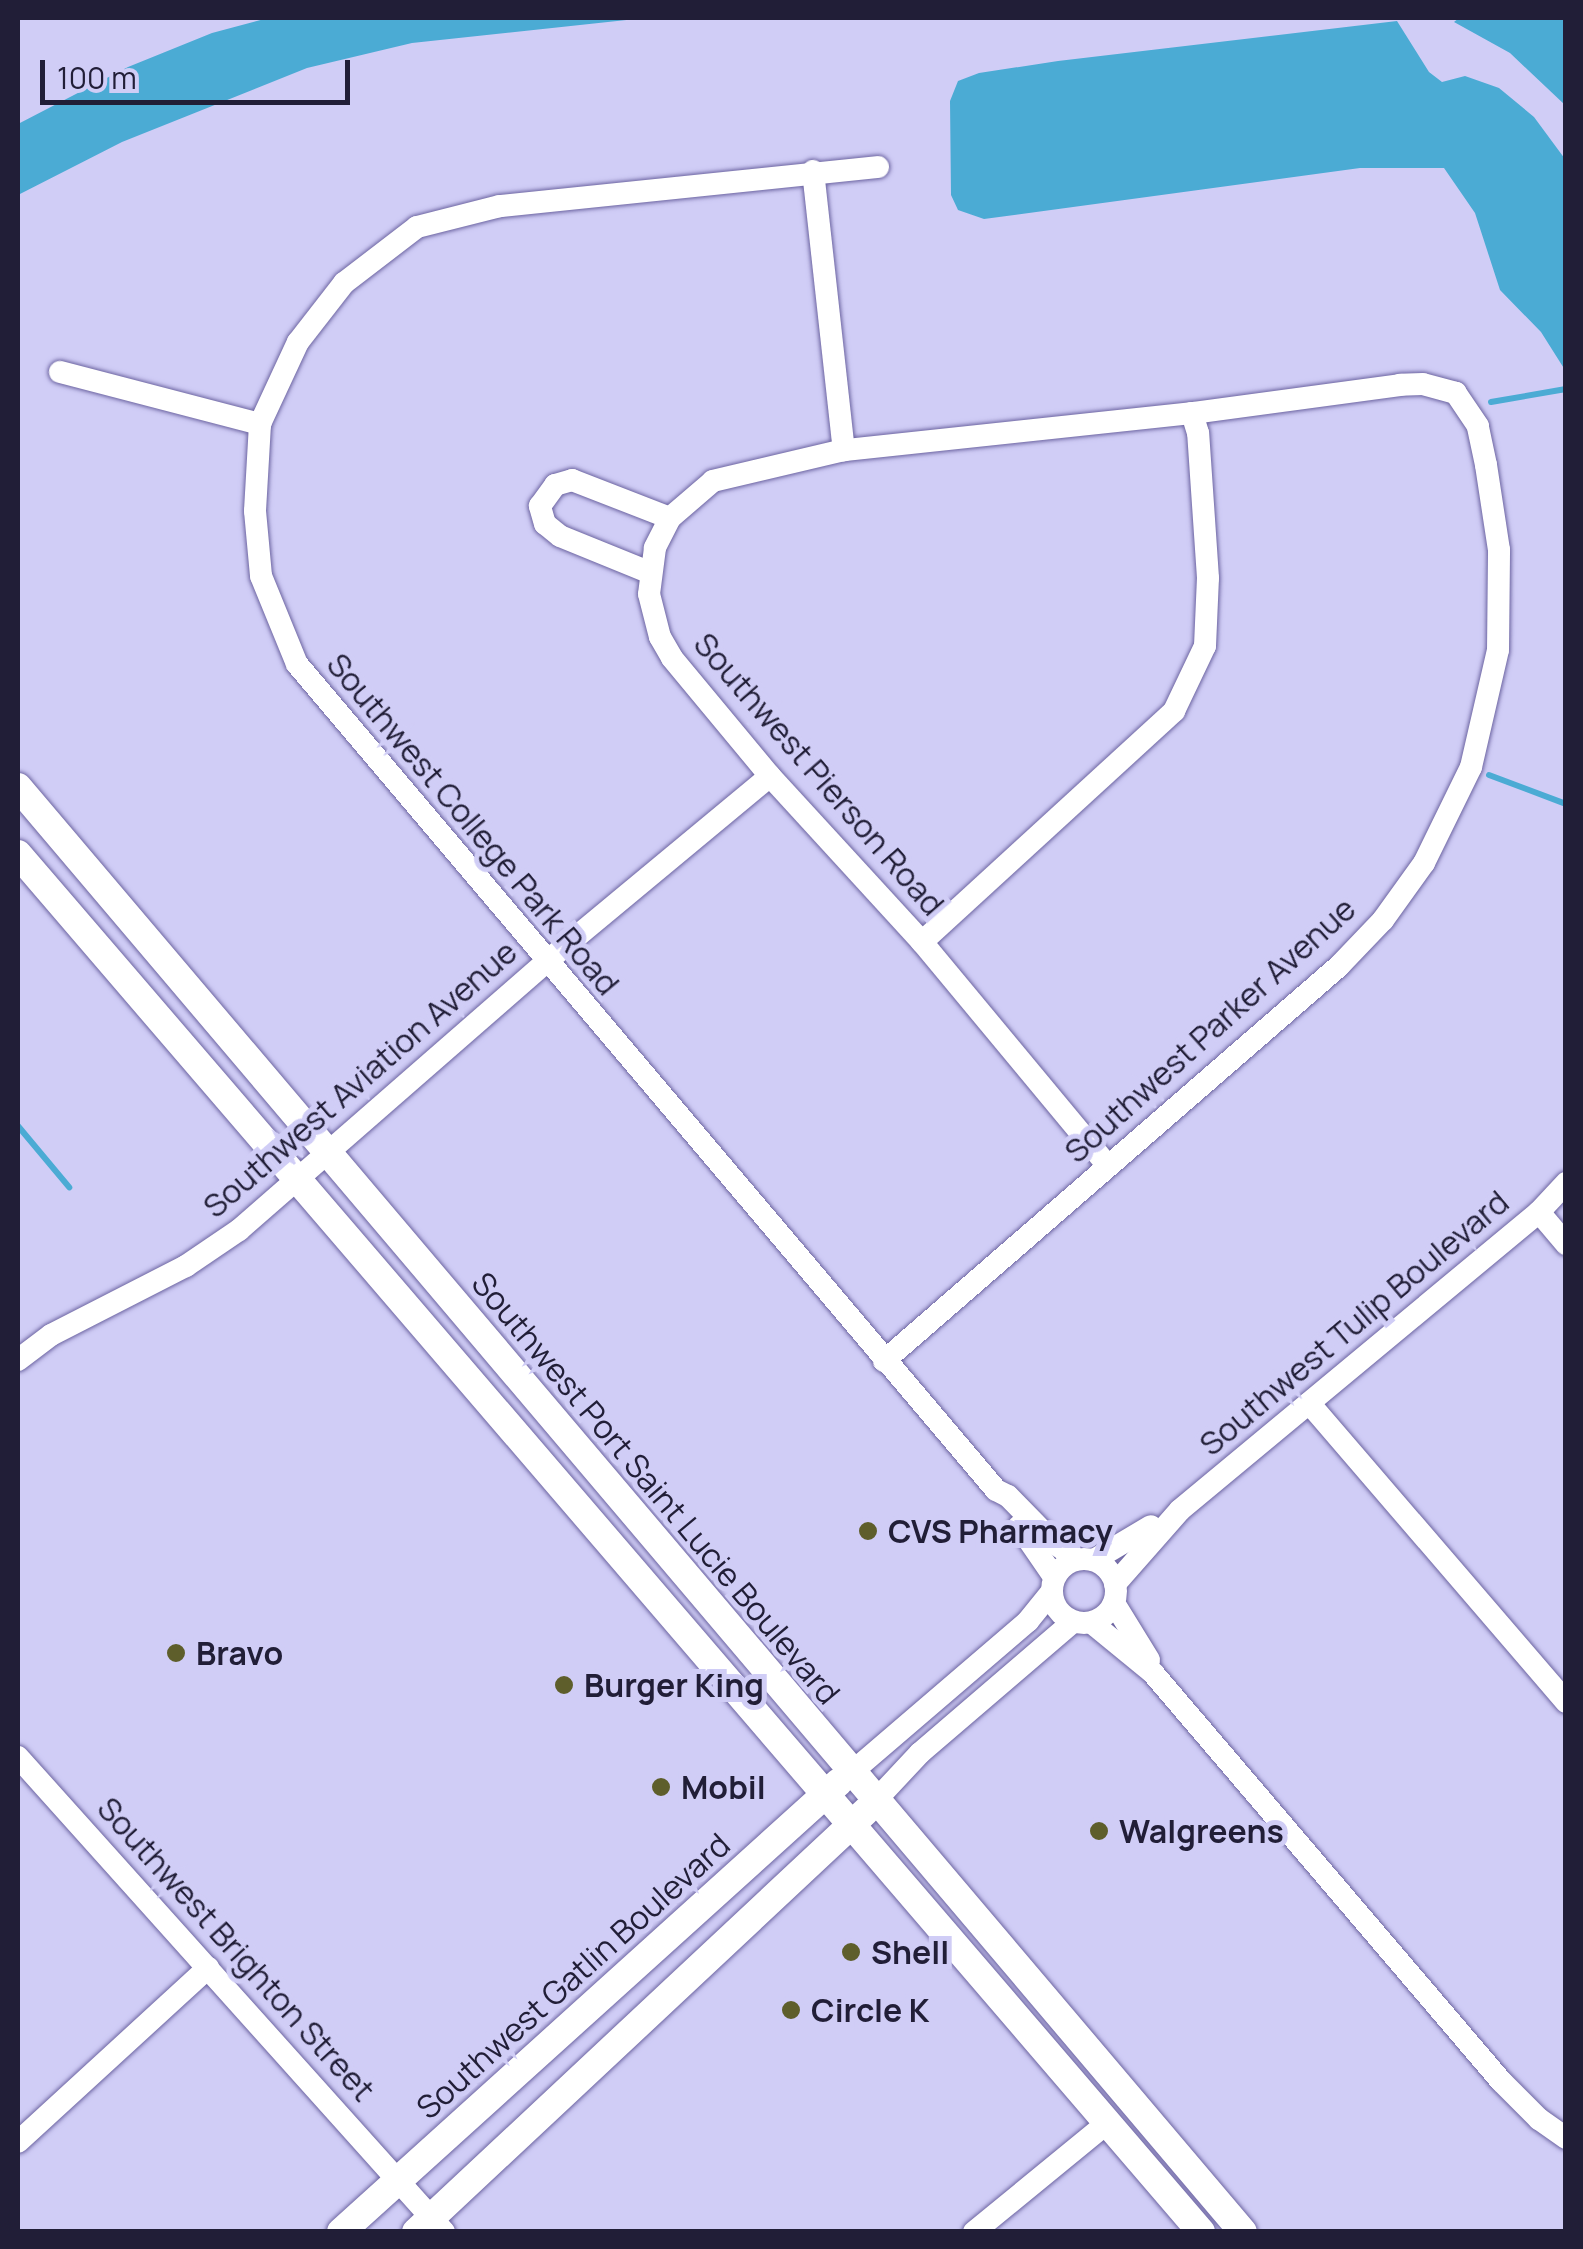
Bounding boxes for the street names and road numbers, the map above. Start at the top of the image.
street label: Southwest Pierson Road [686,625,952,923]
street label: Southwest College Park Road [319,646,627,1002]
street label: Southwest Parker Avenue [1057,889,1363,1171]
street label: Southwest Aviation Avenue [195,932,525,1226]
street label: Southwest Tulip Boulevard [1192,1183,1516,1463]
street label: Southwest Port Saint Lucie Boulevard [464,1264,848,1712]
street label: Southwest Brighton Street [90,1789,382,2109]
street label: Southwest Gatlin Boulevard [409,1825,737,2127]

